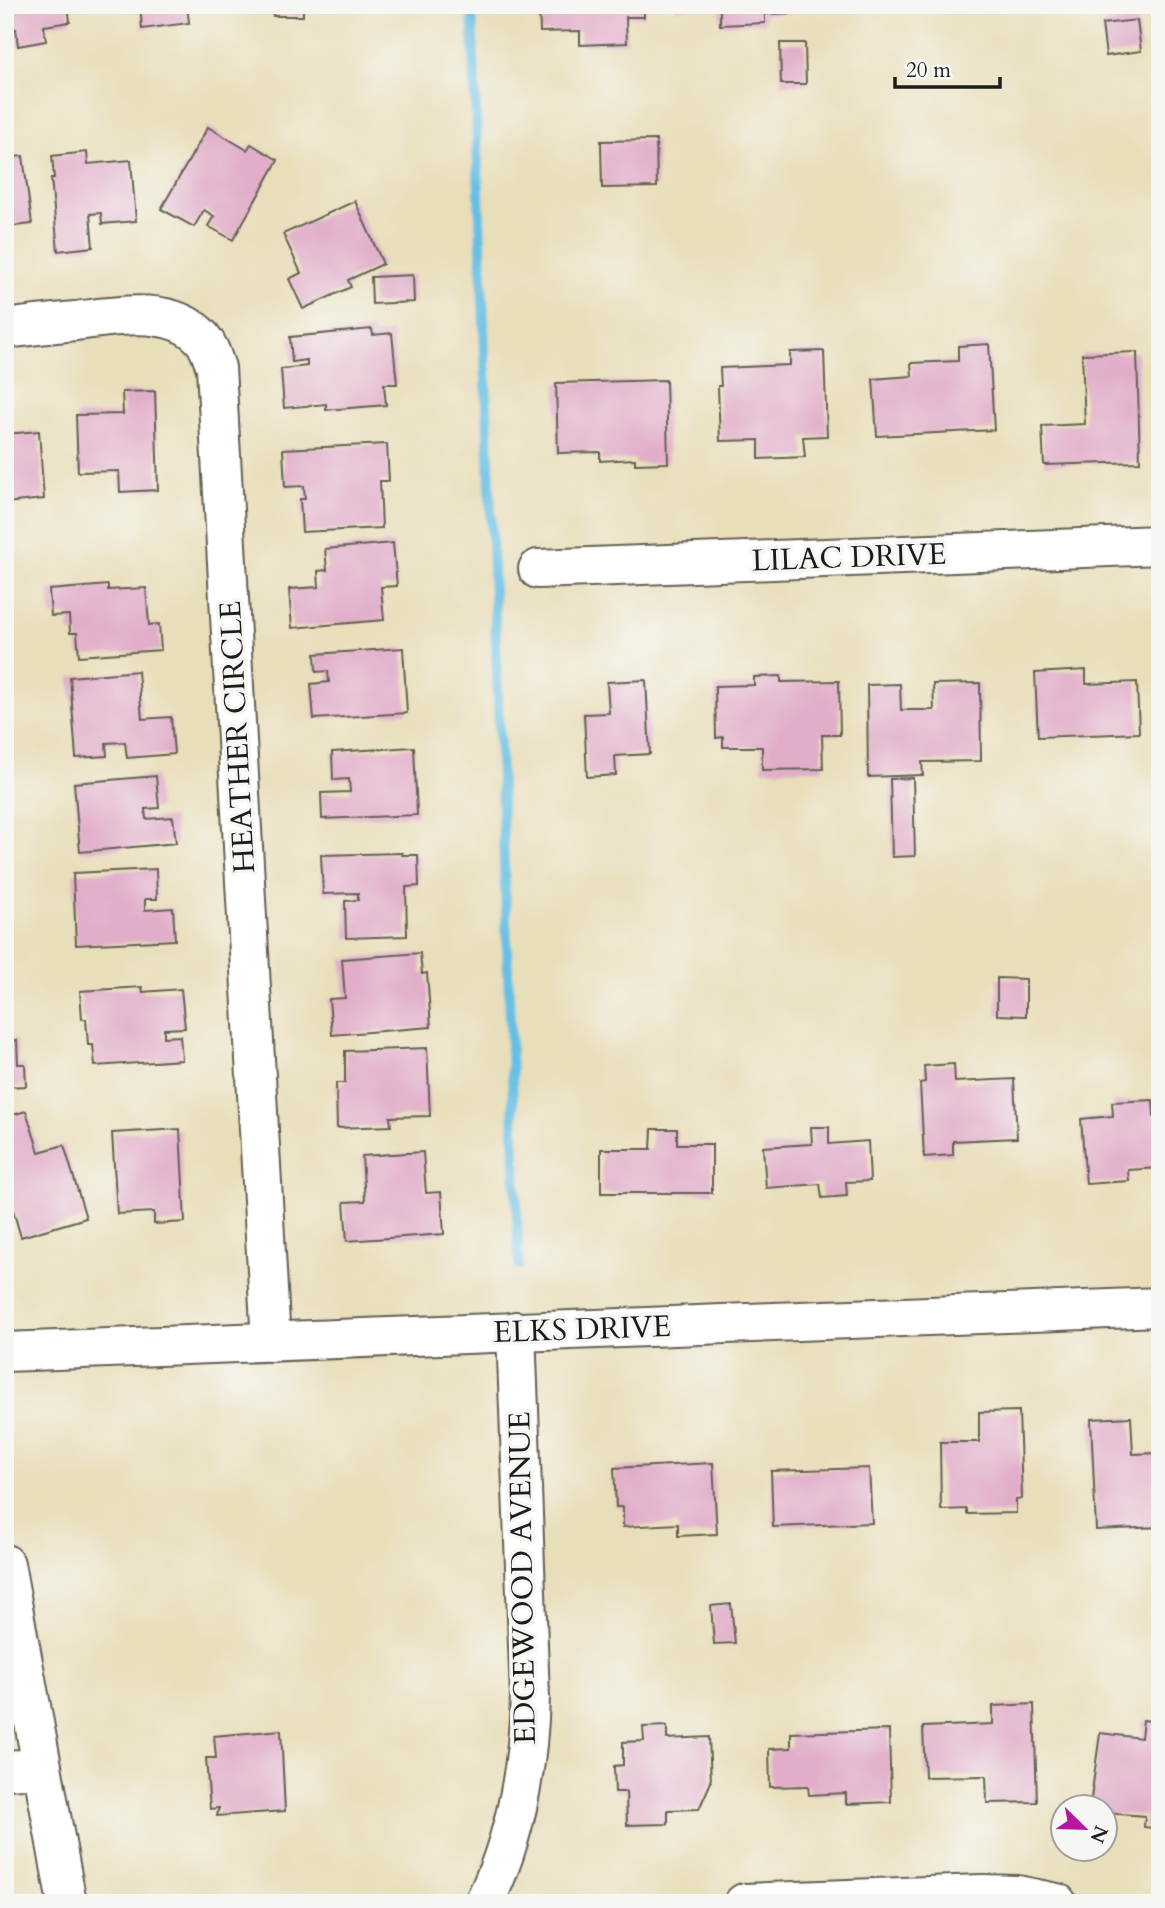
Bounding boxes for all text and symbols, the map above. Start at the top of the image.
scale bar [895,46,1000,90]
text: 20 m [906,56,951,85]
street label: LILAC DRIVE [751,534,947,581]
street label: HEATHER CIRCLE [210,600,265,874]
street label: ELKS DRIVE [492,1306,672,1353]
street label: EDGEWOOD AVENUE [499,1411,546,1745]
north arrow [1050,1792,1120,1862]
text: N [1083,1822,1114,1847]

